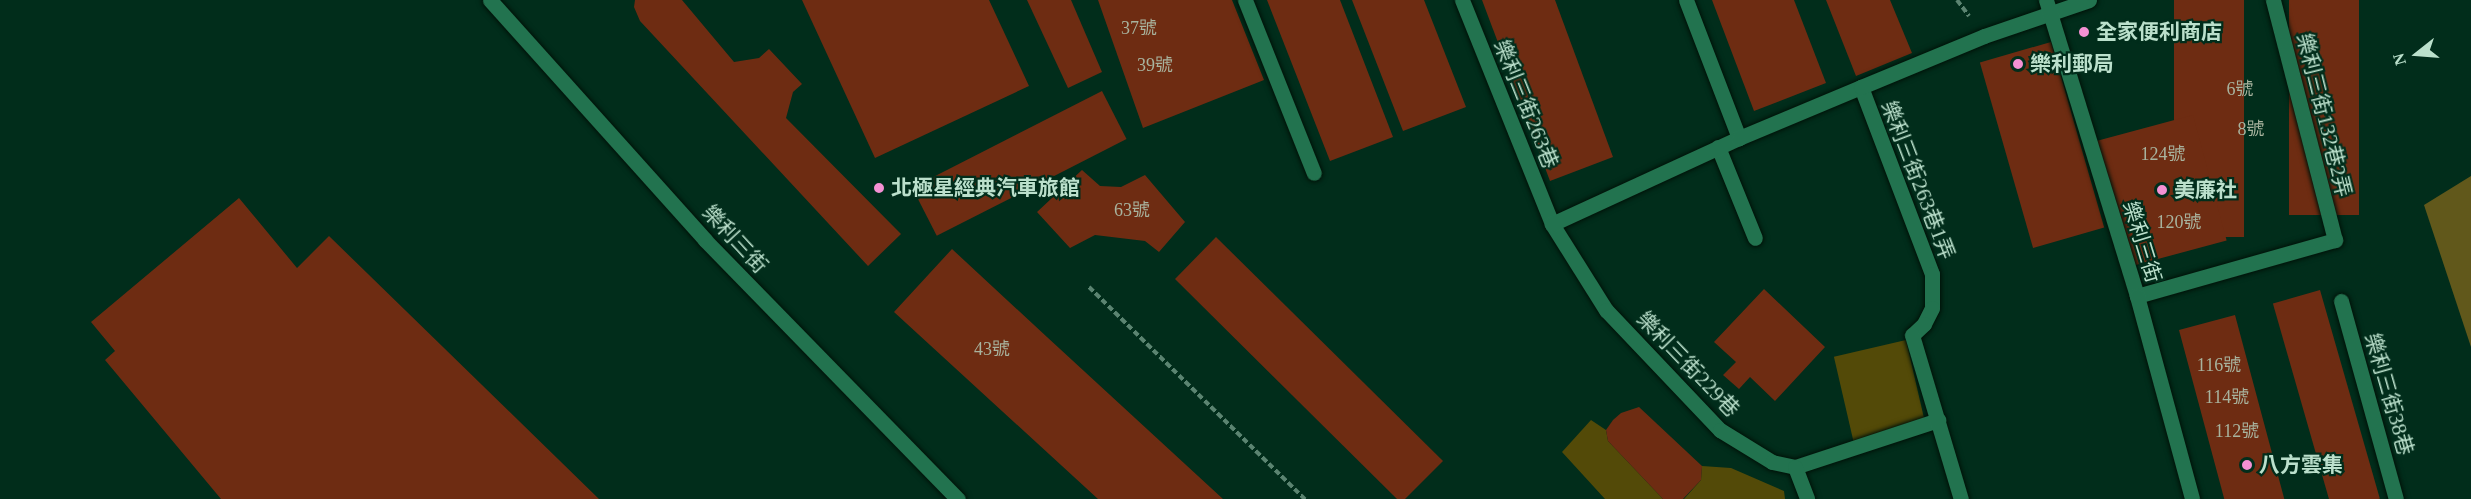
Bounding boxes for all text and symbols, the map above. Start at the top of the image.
house number: 37號 [1121,17,1157,39]
place label: 全家便利商店 [2096,19,2222,45]
north arrow [2387,24,2447,84]
marker: 全家便利商店 [2077,25,2091,39]
street label: 樂利三街132巷2弄 [2291,30,2357,200]
street label: 樂利三街263巷 [1489,36,1563,172]
place label: 樂利郵局 [2030,51,2114,77]
text: N [2389,51,2409,67]
house number: 39號 [1137,54,1173,76]
marker: 樂利郵局 [2011,57,2025,71]
house number: 6號 [2227,78,2253,100]
street label: 樂利三街263巷1弄 [1876,97,1960,263]
house number: 8號 [2238,118,2264,140]
house number: 124號 [2141,143,2185,165]
place label: 北極星經典汽車旅館 [891,175,1080,201]
place label: 美廉社 [2174,177,2237,203]
marker: 北極星經典汽車旅館 [872,181,886,195]
marker: 美廉社 [2155,183,2169,197]
street label: 樂利三街 [2118,198,2166,286]
house number: 63號 [1114,199,1150,221]
street label: 樂利三街 [697,200,773,278]
house number: 120號 [2157,211,2201,233]
street label: 樂利三街229巷 [1632,306,1744,422]
street label: 樂利三街38巷 [2360,330,2418,458]
house number: 43號 [974,338,1010,360]
house number: 116號 [2197,354,2241,376]
house number: 114號 [2205,386,2249,408]
house number: 112號 [2215,420,2259,442]
place label: 八方雲集 [2259,452,2343,478]
marker: 八方雲集 [2240,458,2254,472]

